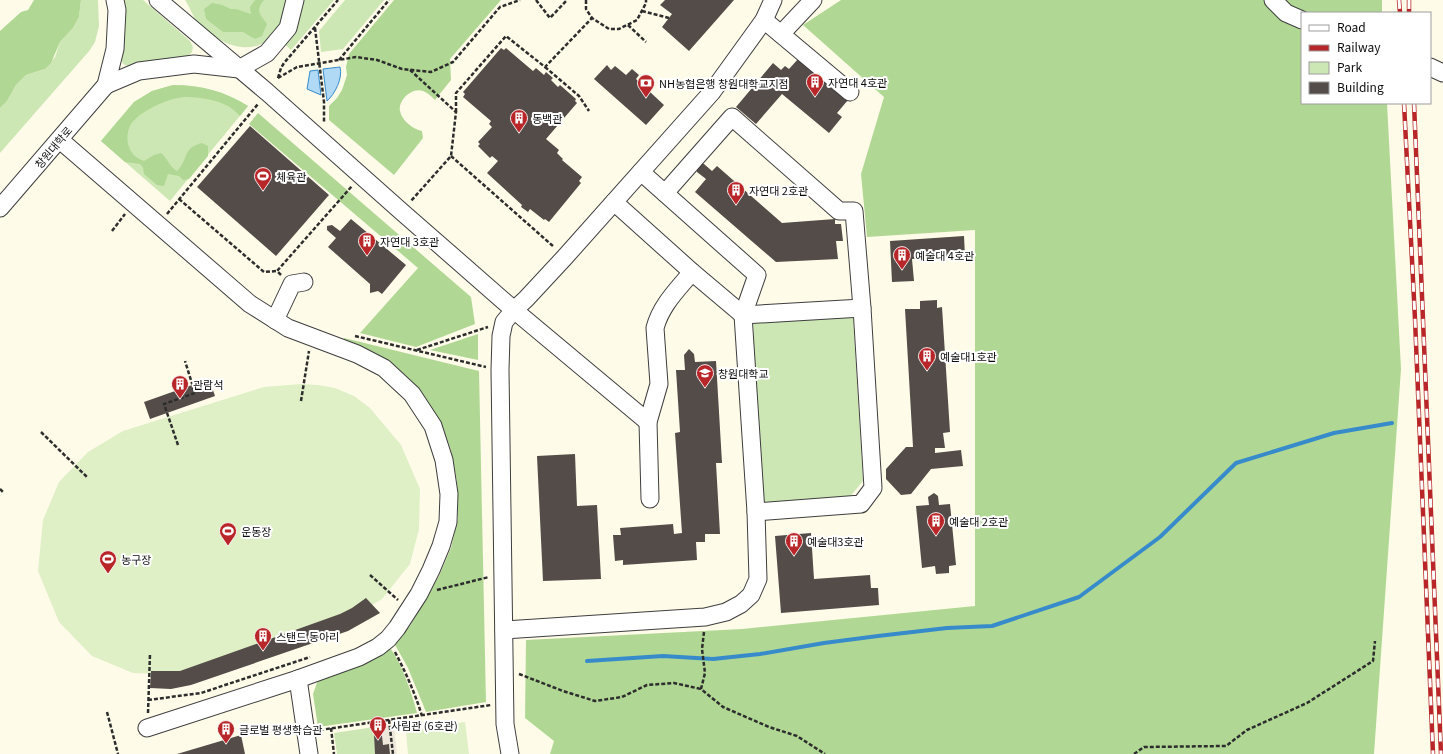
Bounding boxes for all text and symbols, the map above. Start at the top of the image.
legend [1301,12,1431,104]
text: Road [1337,18,1366,35]
text: Railway [1337,38,1381,55]
text: Park [1337,58,1362,75]
building icon: 자연대 4호관 [805,72,825,97]
bank icon: NH농협은행 창원대학교지점 [636,73,656,98]
place label: 자연대 4호관 [828,74,887,90]
place label: NH농협은행 창원대학교지점 [659,75,789,91]
text: Building [1337,78,1384,95]
building icon: 동백관 [509,108,529,133]
place label: 동백관 [532,110,562,126]
street label: 창원대학로 [31,122,75,172]
sports icon: 체육관 [253,166,273,191]
place label: 체육관 [276,168,306,184]
building icon: 자연대 2호관 [726,180,746,205]
place label: 자연대 2호관 [749,182,808,198]
building icon: 자연대 3호관 [357,231,377,256]
place label: 자연대 3호관 [380,233,439,249]
building icon: 예술대 4호관 [892,245,912,270]
place label: 예술대 4호관 [915,247,974,263]
building icon: 예술대1호관 [917,346,937,371]
place label: 예술대1호관 [940,348,997,364]
school or university icon: 창원대학교 [695,363,715,388]
place label: 창원대학교 [718,365,769,381]
building icon: 관람석 [170,374,190,399]
place label: 관람석 [193,376,223,392]
building icon: 예술대 2호관 [926,511,946,536]
place label: 예술대 2호관 [949,513,1008,529]
sports icon: 운동장 [218,521,238,546]
place label: 운동장 [241,523,271,539]
building icon: 예술대3호관 [784,531,804,556]
place label: 예술대3호관 [807,533,864,549]
sports icon: 농구장 [98,549,118,574]
place label: 농구장 [121,551,151,567]
building icon: 스탠드 동아리 [253,626,273,651]
place label: 스탠드 동아리 [276,628,339,644]
building icon: 사림관 (6호관) [368,715,388,740]
place label: 사림관 (6호관) [391,717,458,733]
building icon: 글로벌 평생학습관 [216,719,236,744]
place label: 글로벌 평생학습관 [239,721,322,737]

